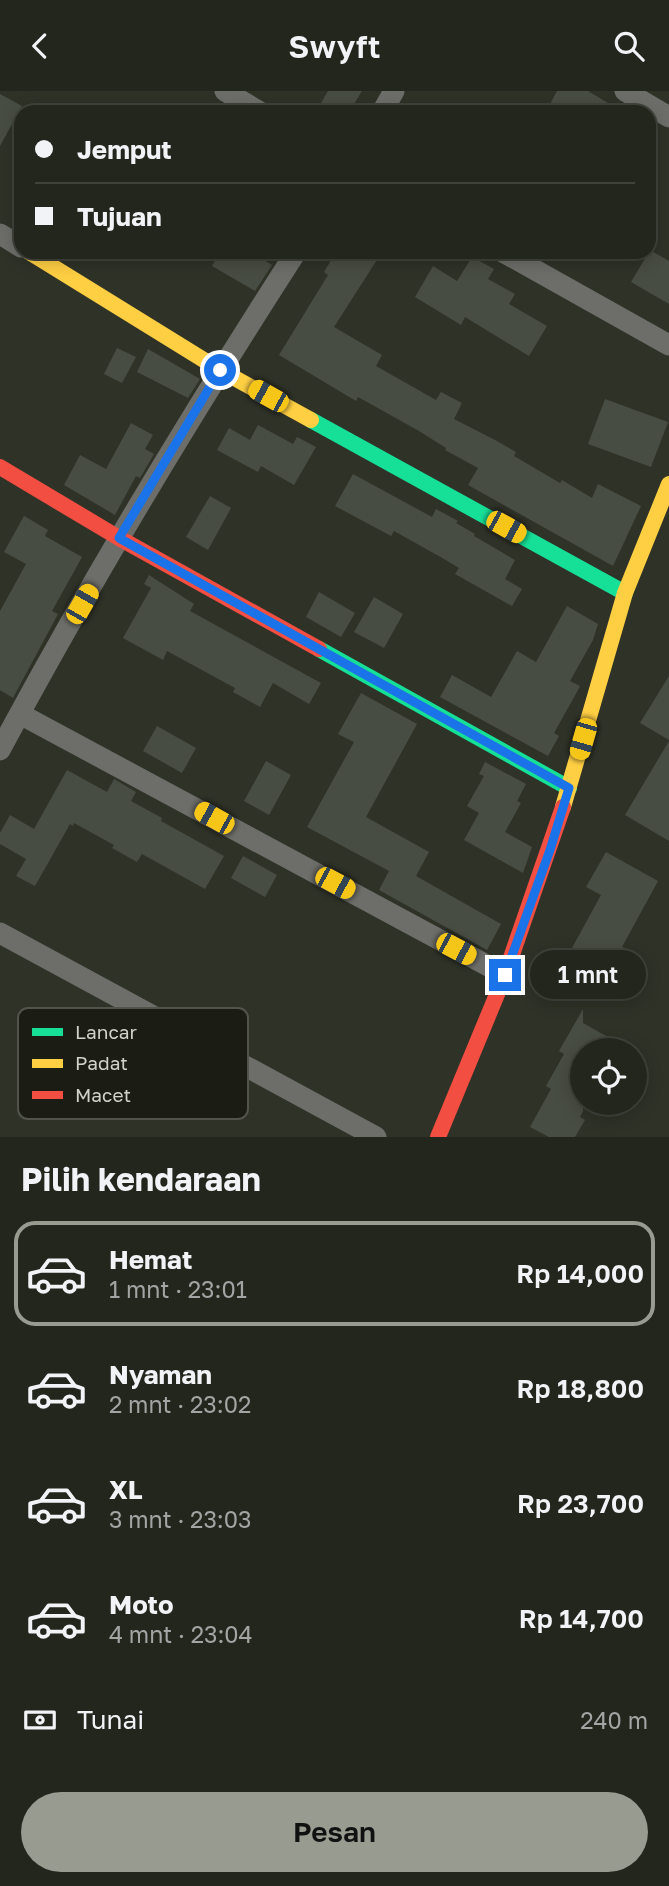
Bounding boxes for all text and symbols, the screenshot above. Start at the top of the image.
icon: back [21,27,59,65]
text: Swyft [288,27,381,65]
icon: search [610,27,648,65]
text: Jemput [77,134,172,165]
text: Tujuan [77,201,162,232]
route start [204,354,236,386]
car [245,377,292,415]
car [483,508,530,546]
car [63,581,102,627]
car [568,716,599,762]
car [191,799,238,837]
car [312,864,359,902]
car [433,930,480,968]
callout: 1 mnt [530,951,645,999]
route end [489,959,521,991]
text: 1 mnt [558,960,618,988]
legend [18,1008,248,1119]
text: Lancar [75,1020,138,1043]
map controls [570,1038,647,1115]
button: locate [570,1038,647,1115]
text: Padat [75,1051,128,1074]
text: Macet [75,1083,131,1106]
text: Pilih kendaraan [21,1160,261,1198]
icon: car [25,1242,88,1305]
text: Hemat [109,1244,192,1275]
text: Rp 14,000 [516,1258,644,1289]
text: 1 mnt · 23:01 [109,1275,247,1303]
icon: car [25,1357,88,1420]
text: Nyaman [109,1359,212,1390]
text: Rp 18,800 [516,1373,644,1404]
text: 2 mnt · 23:02 [109,1390,251,1418]
icon: car [25,1472,88,1535]
text: XL [109,1474,143,1505]
text: Rp 23,700 [517,1488,644,1519]
text: 3 mnt · 23:03 [109,1505,252,1533]
icon: car [25,1587,88,1650]
text: Moto [109,1589,174,1620]
text: Rp 14,700 [519,1603,644,1634]
text: 4 mnt · 23:04 [109,1620,253,1648]
icon: cash [21,1701,59,1739]
text: Tunai [77,1704,144,1735]
text: 240 m [580,1706,648,1734]
button: Pesan [21,1792,648,1872]

